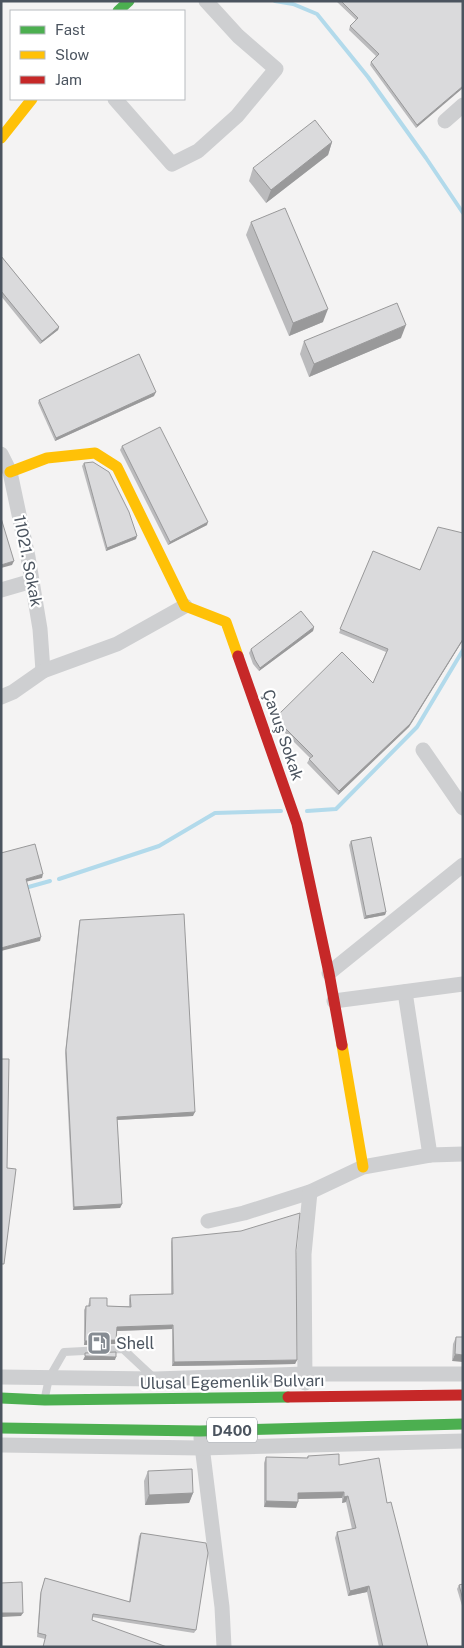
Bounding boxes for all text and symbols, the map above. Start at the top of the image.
legend [10,10,185,100]
text: Fast [55,21,85,38]
text: Slow [55,46,90,63]
text: Jam [55,71,82,88]
street label: 11021. Sokak [10,514,46,608]
street label: Çavuş Sokak [259,687,307,783]
fuel station icon: Shell [86,1330,112,1356]
place label: Shell [116,1334,155,1353]
street label: Ulusal Egemenlik Bulvarı [140,1371,324,1393]
road number: D400 [207,1418,257,1442]

